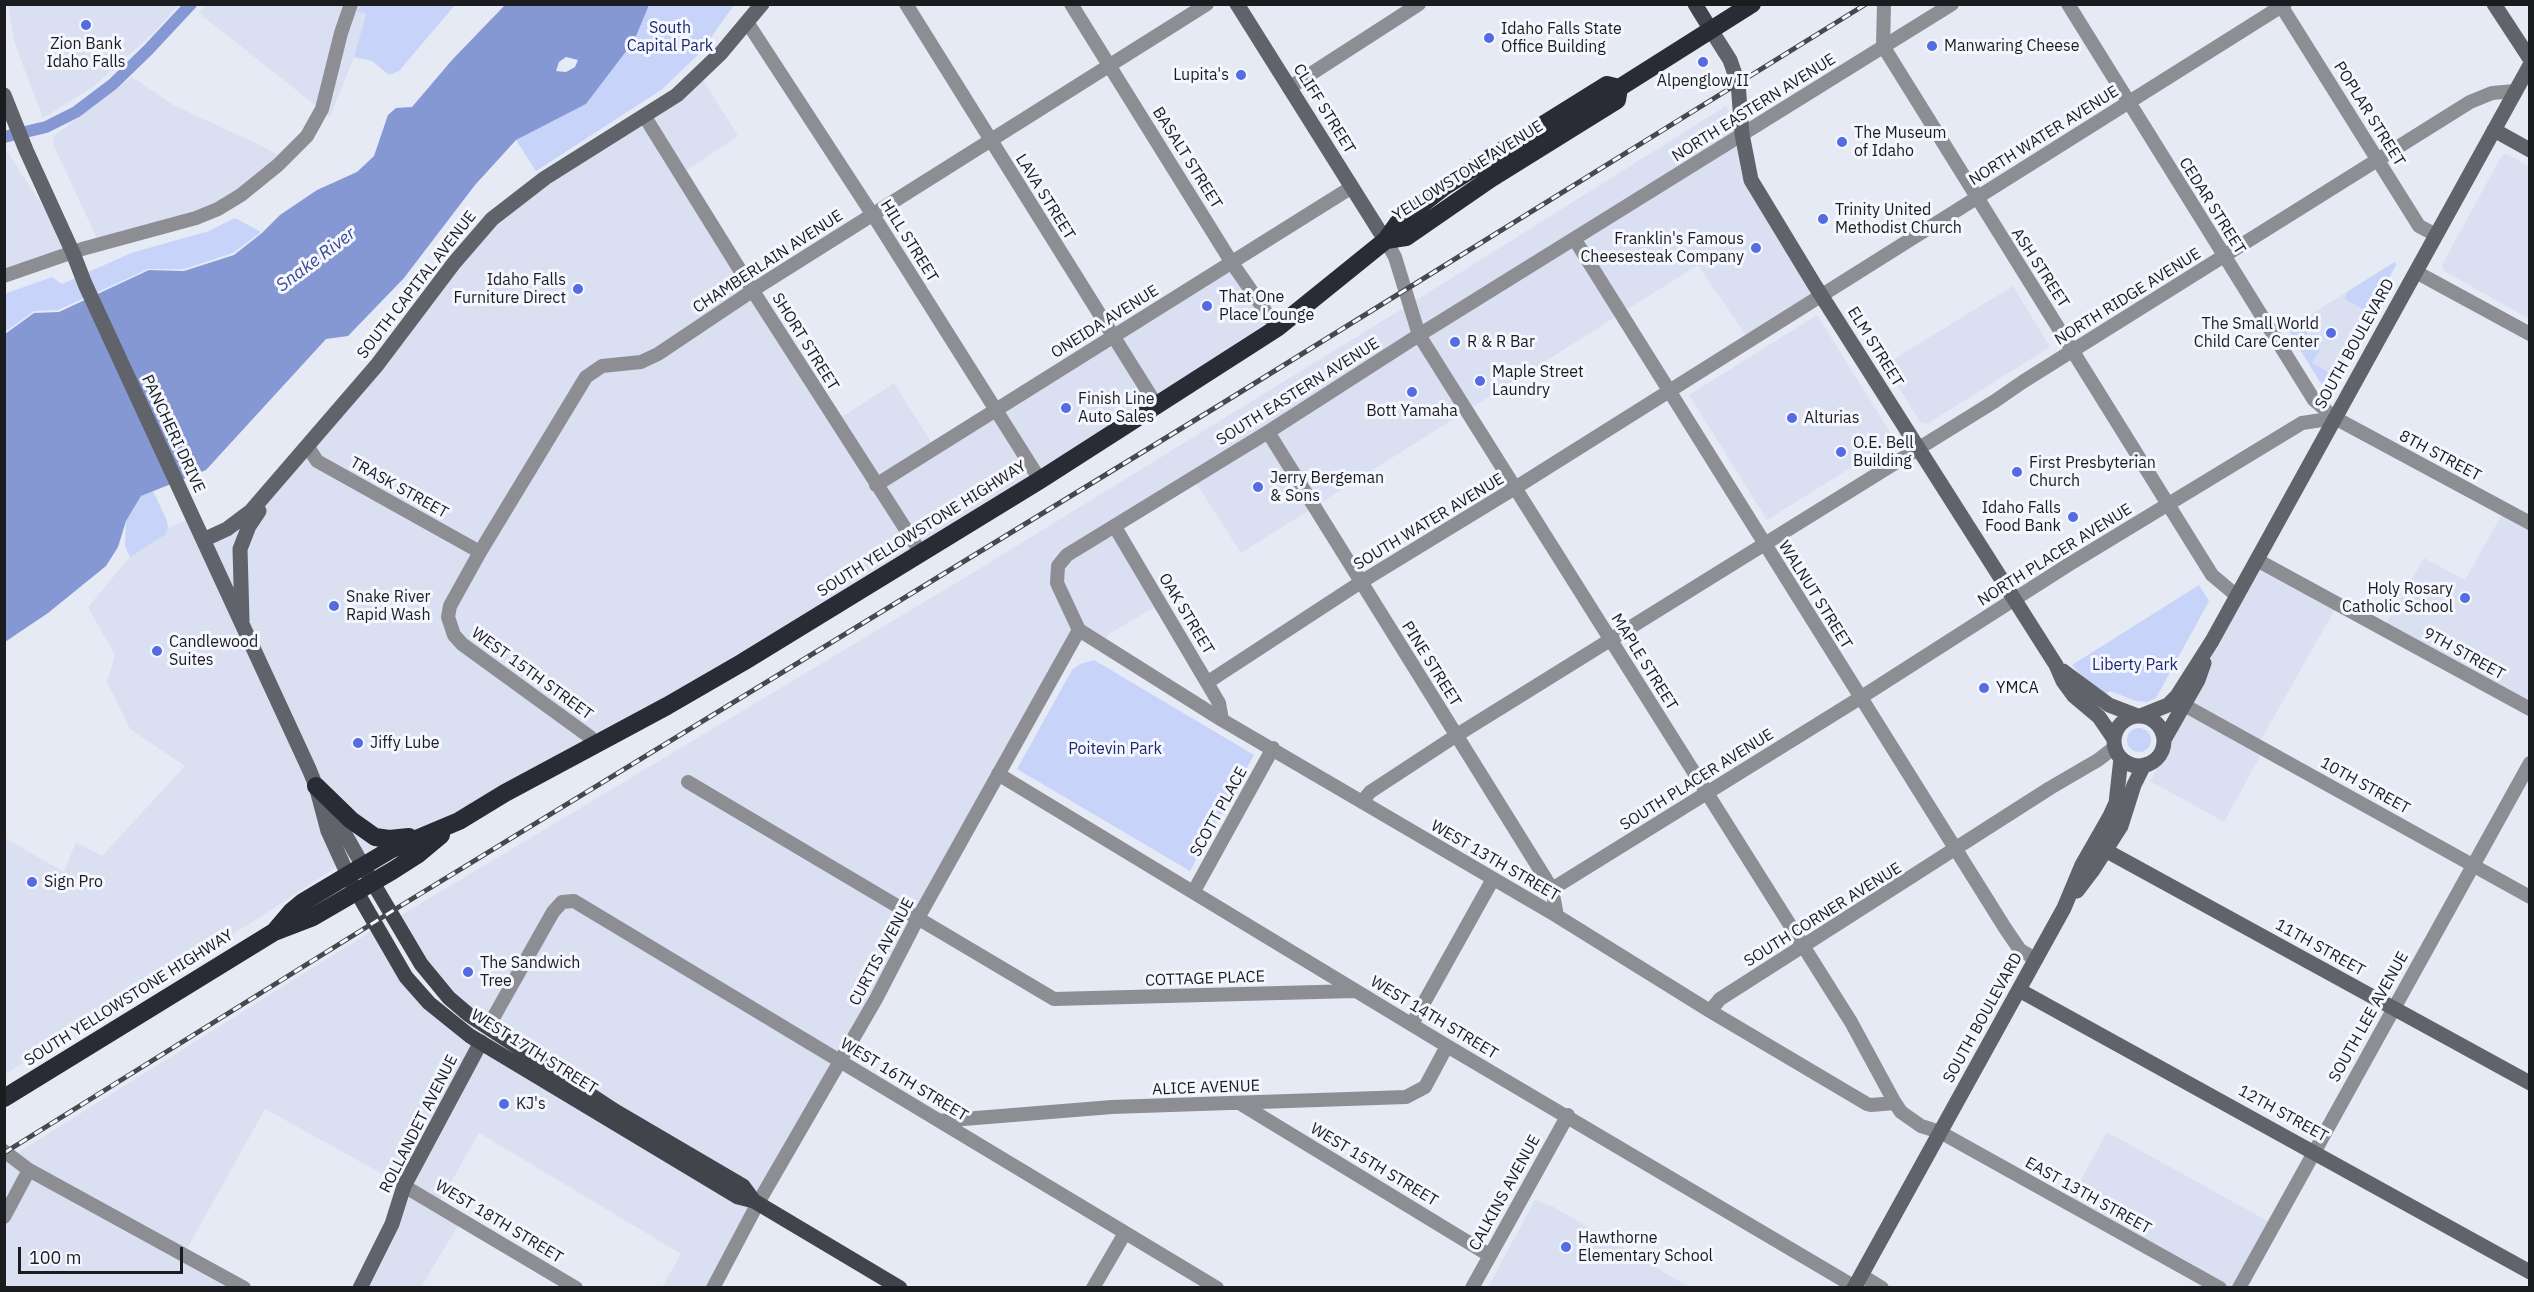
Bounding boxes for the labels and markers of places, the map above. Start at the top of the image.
marker: Zion Bank Idaho Falls [79,18,93,32]
place label: Idaho Falls State Office Building [1501,19,1622,57]
marker: Idaho Falls State Office Building [1482,31,1496,45]
place label: Zion Bank Idaho Falls [46,34,126,72]
place label: Manwaring Cheese [1944,36,2080,56]
marker: Manwaring Cheese [1925,39,1939,53]
marker: Alpenglow II [1696,55,1710,69]
place label: Lupita's [1173,65,1229,85]
marker: Lupita's [1234,68,1248,82]
place label: Alpenglow II [1657,71,1749,91]
place label: The Museum of Idaho [1854,123,1947,161]
marker: The Museum of Idaho [1835,135,1849,149]
place label: Trinity United Methodist Church [1835,200,1962,238]
marker: Trinity United Methodist Church [1816,212,1830,226]
place label: Franklin's Famous Cheesesteak Company [1580,229,1744,267]
marker: Franklin's Famous Cheesesteak Company [1749,241,1763,255]
place label: Idaho Falls Furniture Direct [453,270,566,308]
marker: Idaho Falls Furniture Direct [571,282,585,296]
place label: That One Place Lounge [1219,287,1314,325]
marker: That One Place Lounge [1200,299,1214,313]
place label: The Small World Child Care Center [2194,314,2319,352]
marker: The Small World Child Care Center [2324,326,2338,340]
place label: R & R Bar [1467,332,1535,352]
marker: R & R Bar [1448,335,1462,349]
place label: Maple Street Laundry [1492,362,1584,400]
marker: Maple Street Laundry [1473,374,1487,388]
marker: Bott Yamaha [1405,385,1419,399]
place label: Finish Line Auto Sales [1078,389,1155,427]
marker: Finish Line Auto Sales [1059,401,1073,415]
place label: Bott Yamaha [1366,401,1458,421]
place label: Alturias [1804,408,1859,428]
marker: Alturias [1785,411,1799,425]
place label: O.E. Bell Building [1853,433,1914,471]
marker: O.E. Bell Building [1834,445,1848,459]
place label: First Presbyterian Church [2029,453,2156,491]
marker: First Presbyterian Church [2010,465,2024,479]
place label: Jerry Bergeman & Sons [1270,468,1384,506]
marker: Jerry Bergeman & Sons [1251,480,1265,494]
place label: Idaho Falls Food Bank [1982,498,2061,536]
marker: Idaho Falls Food Bank [2066,510,2080,524]
place label: Holy Rosary Catholic School [2342,579,2453,617]
place label: Snake River Rapid Wash [346,587,430,625]
marker: Holy Rosary Catholic School [2458,591,2472,605]
marker: Snake River Rapid Wash [327,599,341,613]
place label: Candlewood Suites [169,632,258,670]
marker: Candlewood Suites [150,644,164,658]
place label: YMCA [1996,678,2039,698]
marker: YMCA [1977,681,1991,695]
place label: Jiffy Lube [370,733,439,753]
marker: Jiffy Lube [351,736,365,750]
place label: Sign Pro [44,872,103,892]
marker: Sign Pro [25,875,39,889]
place label: The Sandwich Tree [480,953,580,991]
marker: The Sandwich Tree [461,965,475,979]
place label: KJ's [516,1094,546,1114]
marker: KJ's [497,1097,511,1111]
place label: Hawthorne Elementary School [1578,1228,1713,1266]
marker: Hawthorne Elementary School [1559,1240,1573,1254]

